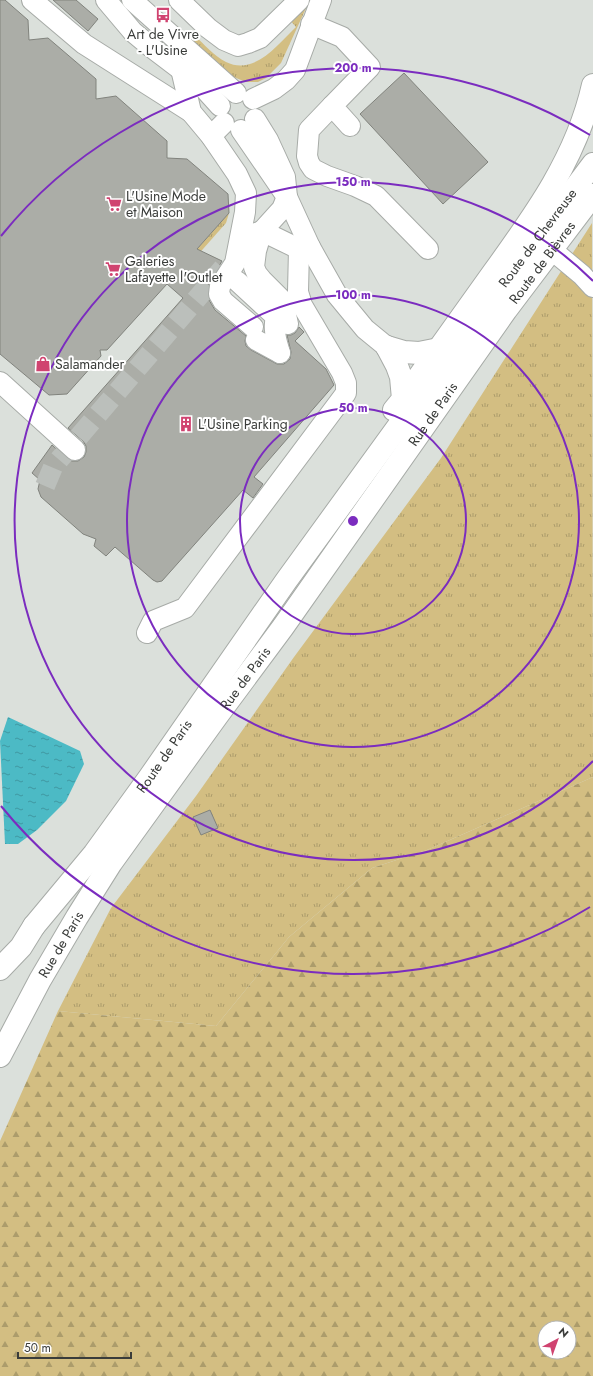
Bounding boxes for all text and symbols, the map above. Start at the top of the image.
bus stop icon: Art de Vivre - L'Usine [154,6,172,24]
place label: Art de Vivre - L'Usine [127,24,199,60]
text: 200 m [334,59,372,77]
text: 150 m [335,173,371,191]
street label: Route de Chevreuse [494,184,581,291]
place label: L'Usine Mode et Maison [126,186,206,222]
supermarket icon: L'Usine Mode et Maison [105,195,123,213]
street label: Route de Bièvres [504,217,580,308]
place label: Galeries Lafayette l'Outlet [125,251,223,287]
supermarket icon: Galeries Lafayette l'Outlet [104,260,122,278]
text: 100 m [335,286,371,304]
place label: Salamander [55,354,125,374]
shop icon: Salamander [34,355,52,373]
street label: Rue de Paris [403,378,462,450]
text: 50 m [338,399,368,417]
place label: L'Usine Parking [198,414,288,434]
building icon: L'Usine Parking [177,415,195,433]
centre of rings [346,514,360,528]
street label: Rue de Paris [215,642,275,714]
street label: Route de Paris [131,715,197,797]
street label: Rue de Paris [33,907,88,982]
north arrow [537,1320,577,1360]
text: N [555,1324,572,1341]
scale bar [18,1334,131,1360]
text: 50 m [24,1339,51,1357]

